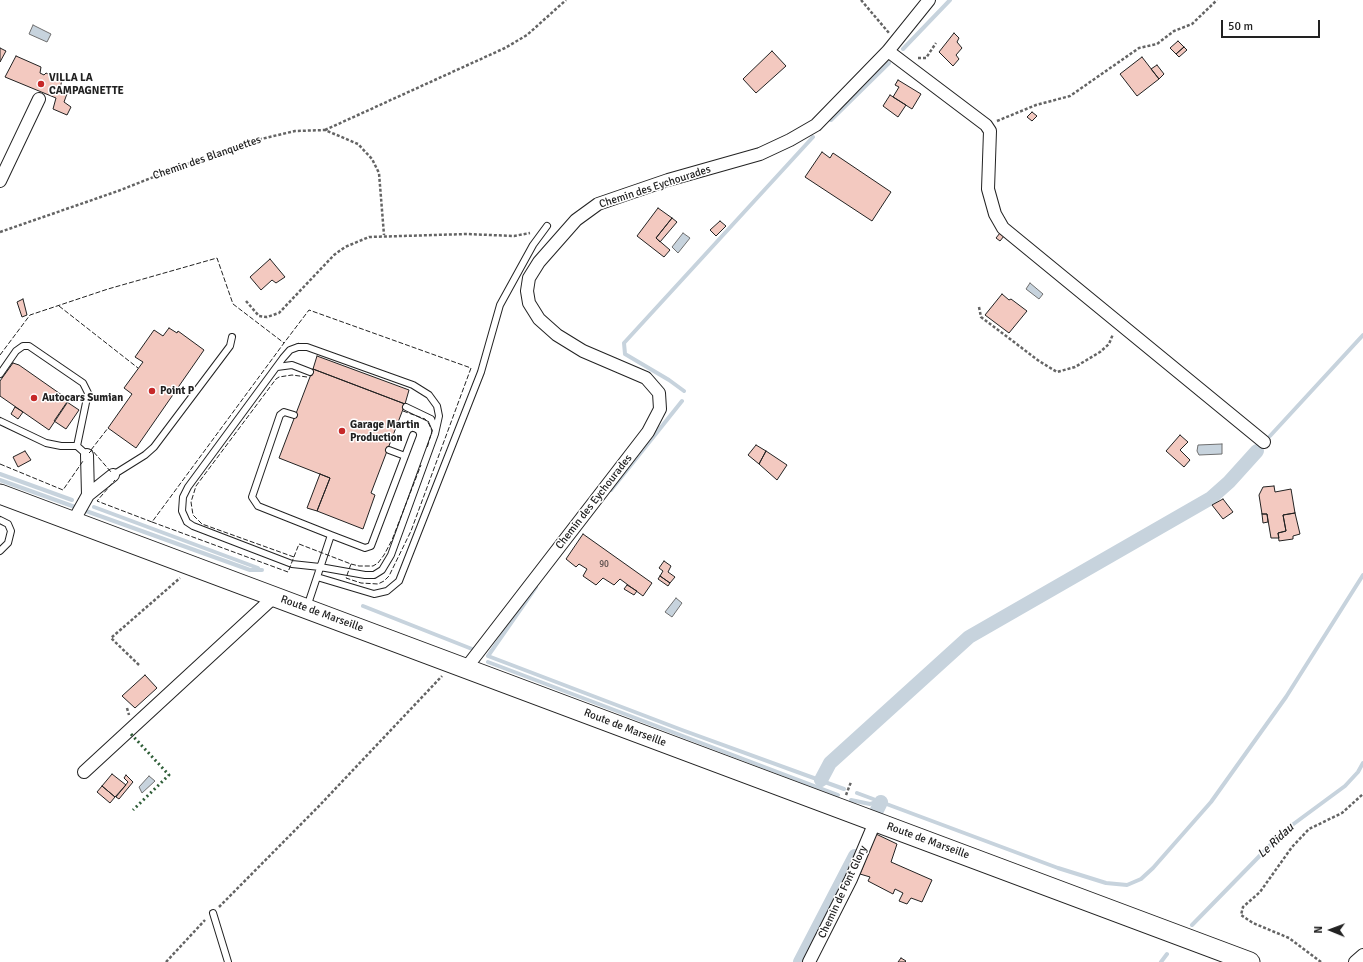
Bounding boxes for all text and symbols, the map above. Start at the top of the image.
scale bar [1223,12,1322,38]
text: 50 m [1228,19,1253,34]
place label: VILLA LA CAMPAGNETTE [49,71,124,97]
marker: VILLA LA CAMPAGNETTE [36,79,46,89]
street label: Chemin des Blanquettes [151,133,263,183]
street label: Chemin des Eychourades [598,163,712,211]
place label: Point P [160,384,194,398]
marker: Point P [147,386,157,396]
place label: Autocars Sumian [42,391,123,405]
marker: Autocars Sumian [29,393,39,403]
place label: Garage Martin Production [350,418,419,444]
marker: Garage Martin Production [337,426,347,436]
street label: Chemin des Eychourades [553,452,635,552]
house number: 90 [599,560,609,570]
street label: Route de Marseille [279,593,365,635]
street label: Route de Marseille [582,706,668,750]
street label: Route de Marseille [885,820,971,862]
water label: Le Ridau [1255,821,1297,861]
street label: Chemin de Font Glory [816,844,870,940]
north arrow [1311,910,1351,950]
text: N [1312,926,1325,934]

